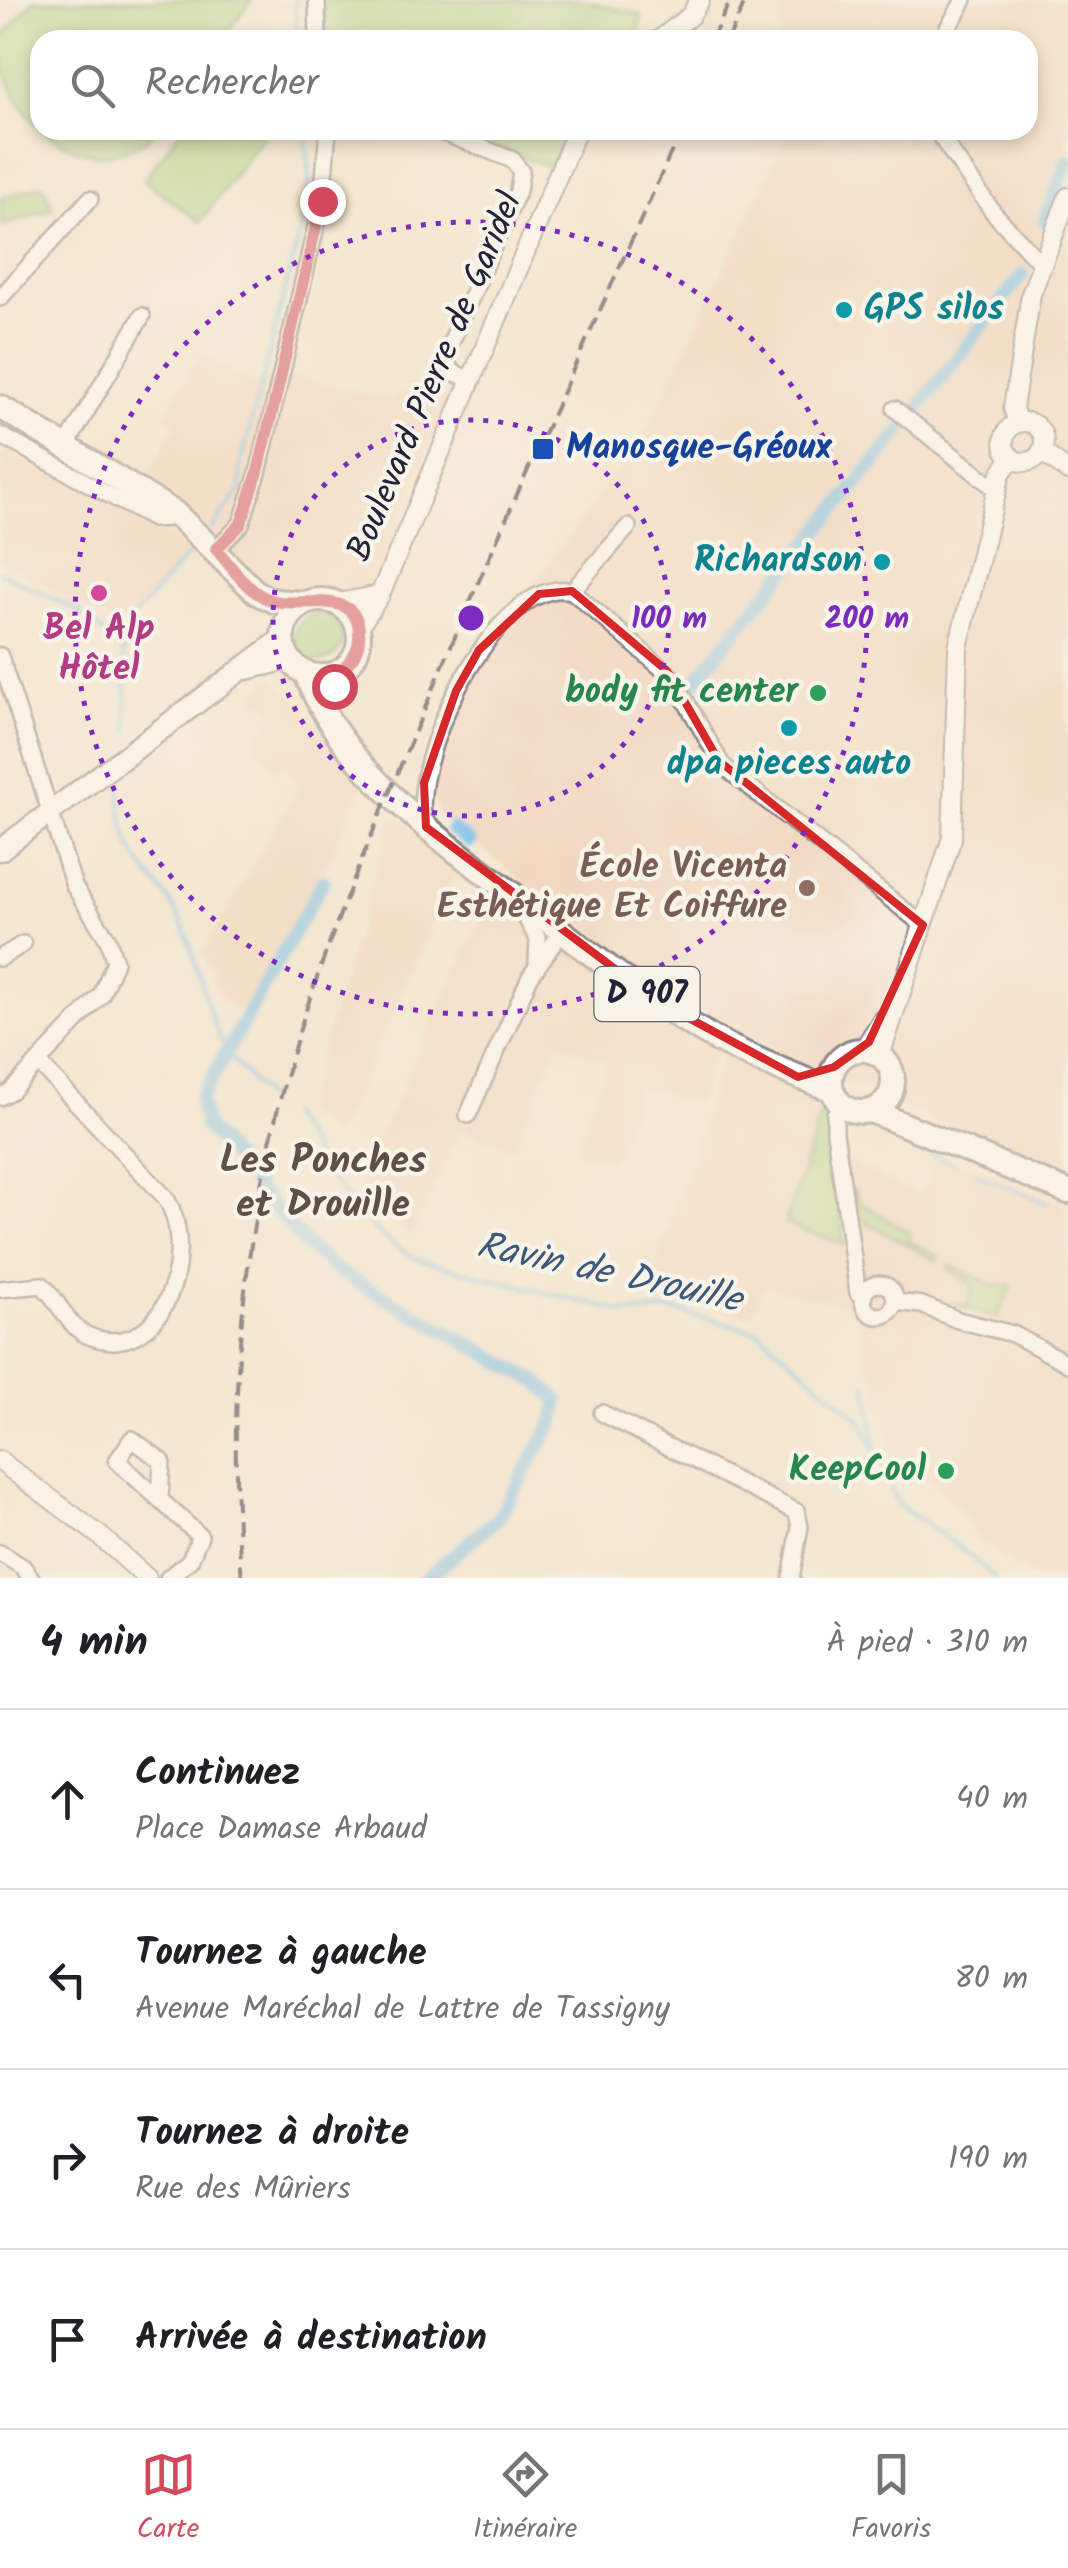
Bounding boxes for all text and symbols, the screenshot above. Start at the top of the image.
search box [30,30,1038,140]
text: Rechercher [145,55,318,115]
icon: search [65,58,120,113]
route end [300,179,346,225]
street label: Boulevard Pierre de Garidel [333,184,539,570]
place label: GPS silos [864,282,1004,338]
marker: GPS silos [833,299,855,321]
place label: Manosque-Gréoux [566,421,833,477]
marker: Manosque-Gréoux [530,436,556,462]
place label: Richardson [694,534,862,590]
marker: Richardson [871,551,893,573]
marker: Bel Alp Hôtel [88,582,110,604]
text: 100 m [631,596,707,644]
text: 200 m [825,596,909,644]
centre of rings [453,600,489,636]
place label: Bel Alp Hôtel [43,602,155,698]
route start [312,664,358,710]
place label: body fit center [565,665,799,721]
marker: body fit center [807,682,829,704]
marker: dpa pieces auto [778,717,800,739]
place label: dpa pieces auto [667,737,911,793]
place label: École Vicenta Esthétique Et Coiffure [437,840,787,936]
marker: École Vicenta Esthétique Et Coiffure [796,877,818,899]
road number: D 907 [594,967,700,1021]
district label: Les Ponches et Drouille [219,1132,427,1236]
water label: Ravin de Drouille [471,1217,751,1332]
place label: KeepCool [789,1443,927,1499]
marker: KeepCool [935,1460,957,1482]
text: 4 min [40,1610,148,1677]
text: À pied · 310 m [827,1618,1028,1669]
text: Continuez [135,1744,300,1804]
icon: ahead [40,1772,95,1827]
text: 40 m [956,1774,1028,1825]
text: Place Damase Arbaud [135,1804,427,1855]
text: Tournez à gauche [135,1924,427,1984]
icon: left [40,1952,95,2007]
text: 80 m [954,1954,1028,2005]
text: Avenue Maréchal de Lattre de Tassigny [135,1984,670,2035]
text: Tournez à droite [135,2104,409,2164]
icon: right [40,2132,95,2187]
text: 190 m [948,2134,1028,2185]
text: Rue des Mûriers [135,2164,351,2215]
text: Arrivée à destination [135,2309,487,2369]
icon: arrive [40,2312,95,2367]
tab: Carte [137,2447,199,2552]
tab: Itinéraire [473,2447,577,2552]
tab: Favoris [851,2447,931,2552]

